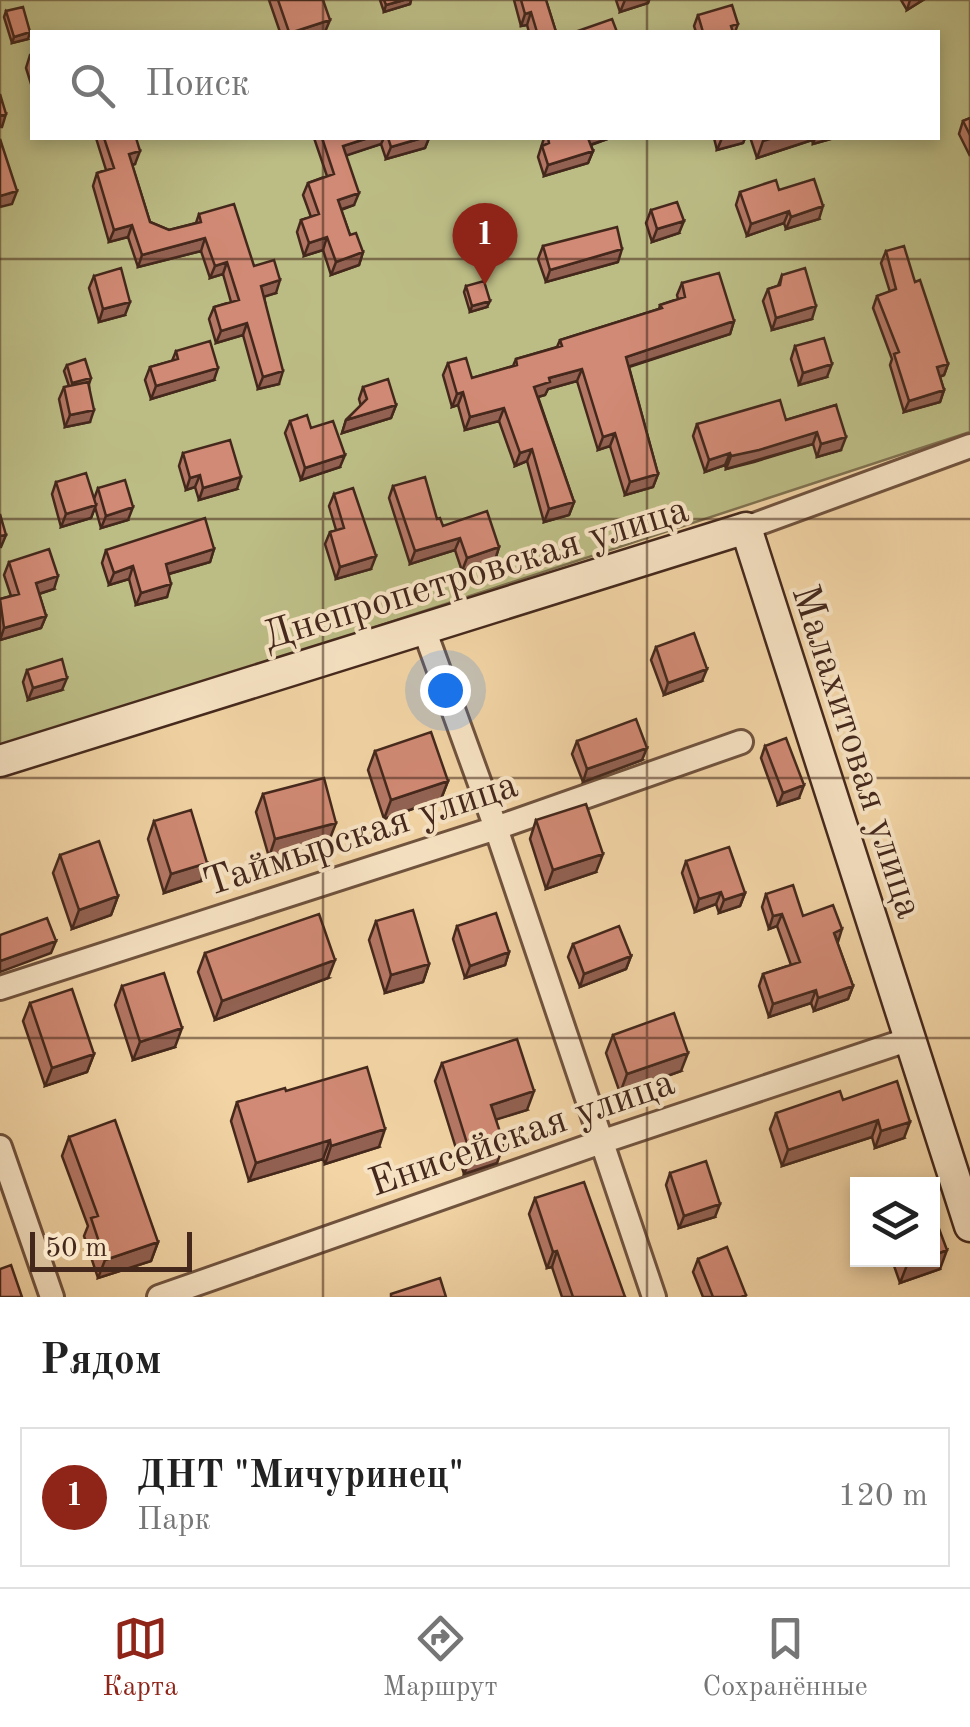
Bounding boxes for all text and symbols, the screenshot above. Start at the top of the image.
search box [30,30,940,140]
icon: search [65,58,120,113]
text: Поиск [145,66,250,104]
pin: 1 [452,202,518,285]
street label: Днепропетровская улица [259,491,694,659]
street label: Малахитовая улица [782,581,928,924]
your location [420,665,471,716]
street label: Таймырская улица [199,766,523,905]
street label: Енисейская улица [365,1064,680,1206]
map controls [850,1177,940,1267]
button: layers [850,1177,940,1267]
scale bar [30,1227,192,1272]
text: 50 m [45,1235,108,1263]
text: Рядом [40,1341,162,1383]
text: ДНТ "Мичуринец" [137,1458,464,1496]
text: 1 [65,1481,84,1513]
text: 120 m [838,1481,928,1513]
text: Парк [137,1505,211,1537]
tab: Карта [102,1611,178,1706]
tab: Маршрут [383,1611,498,1706]
tab: Сохранённые [702,1611,868,1706]

